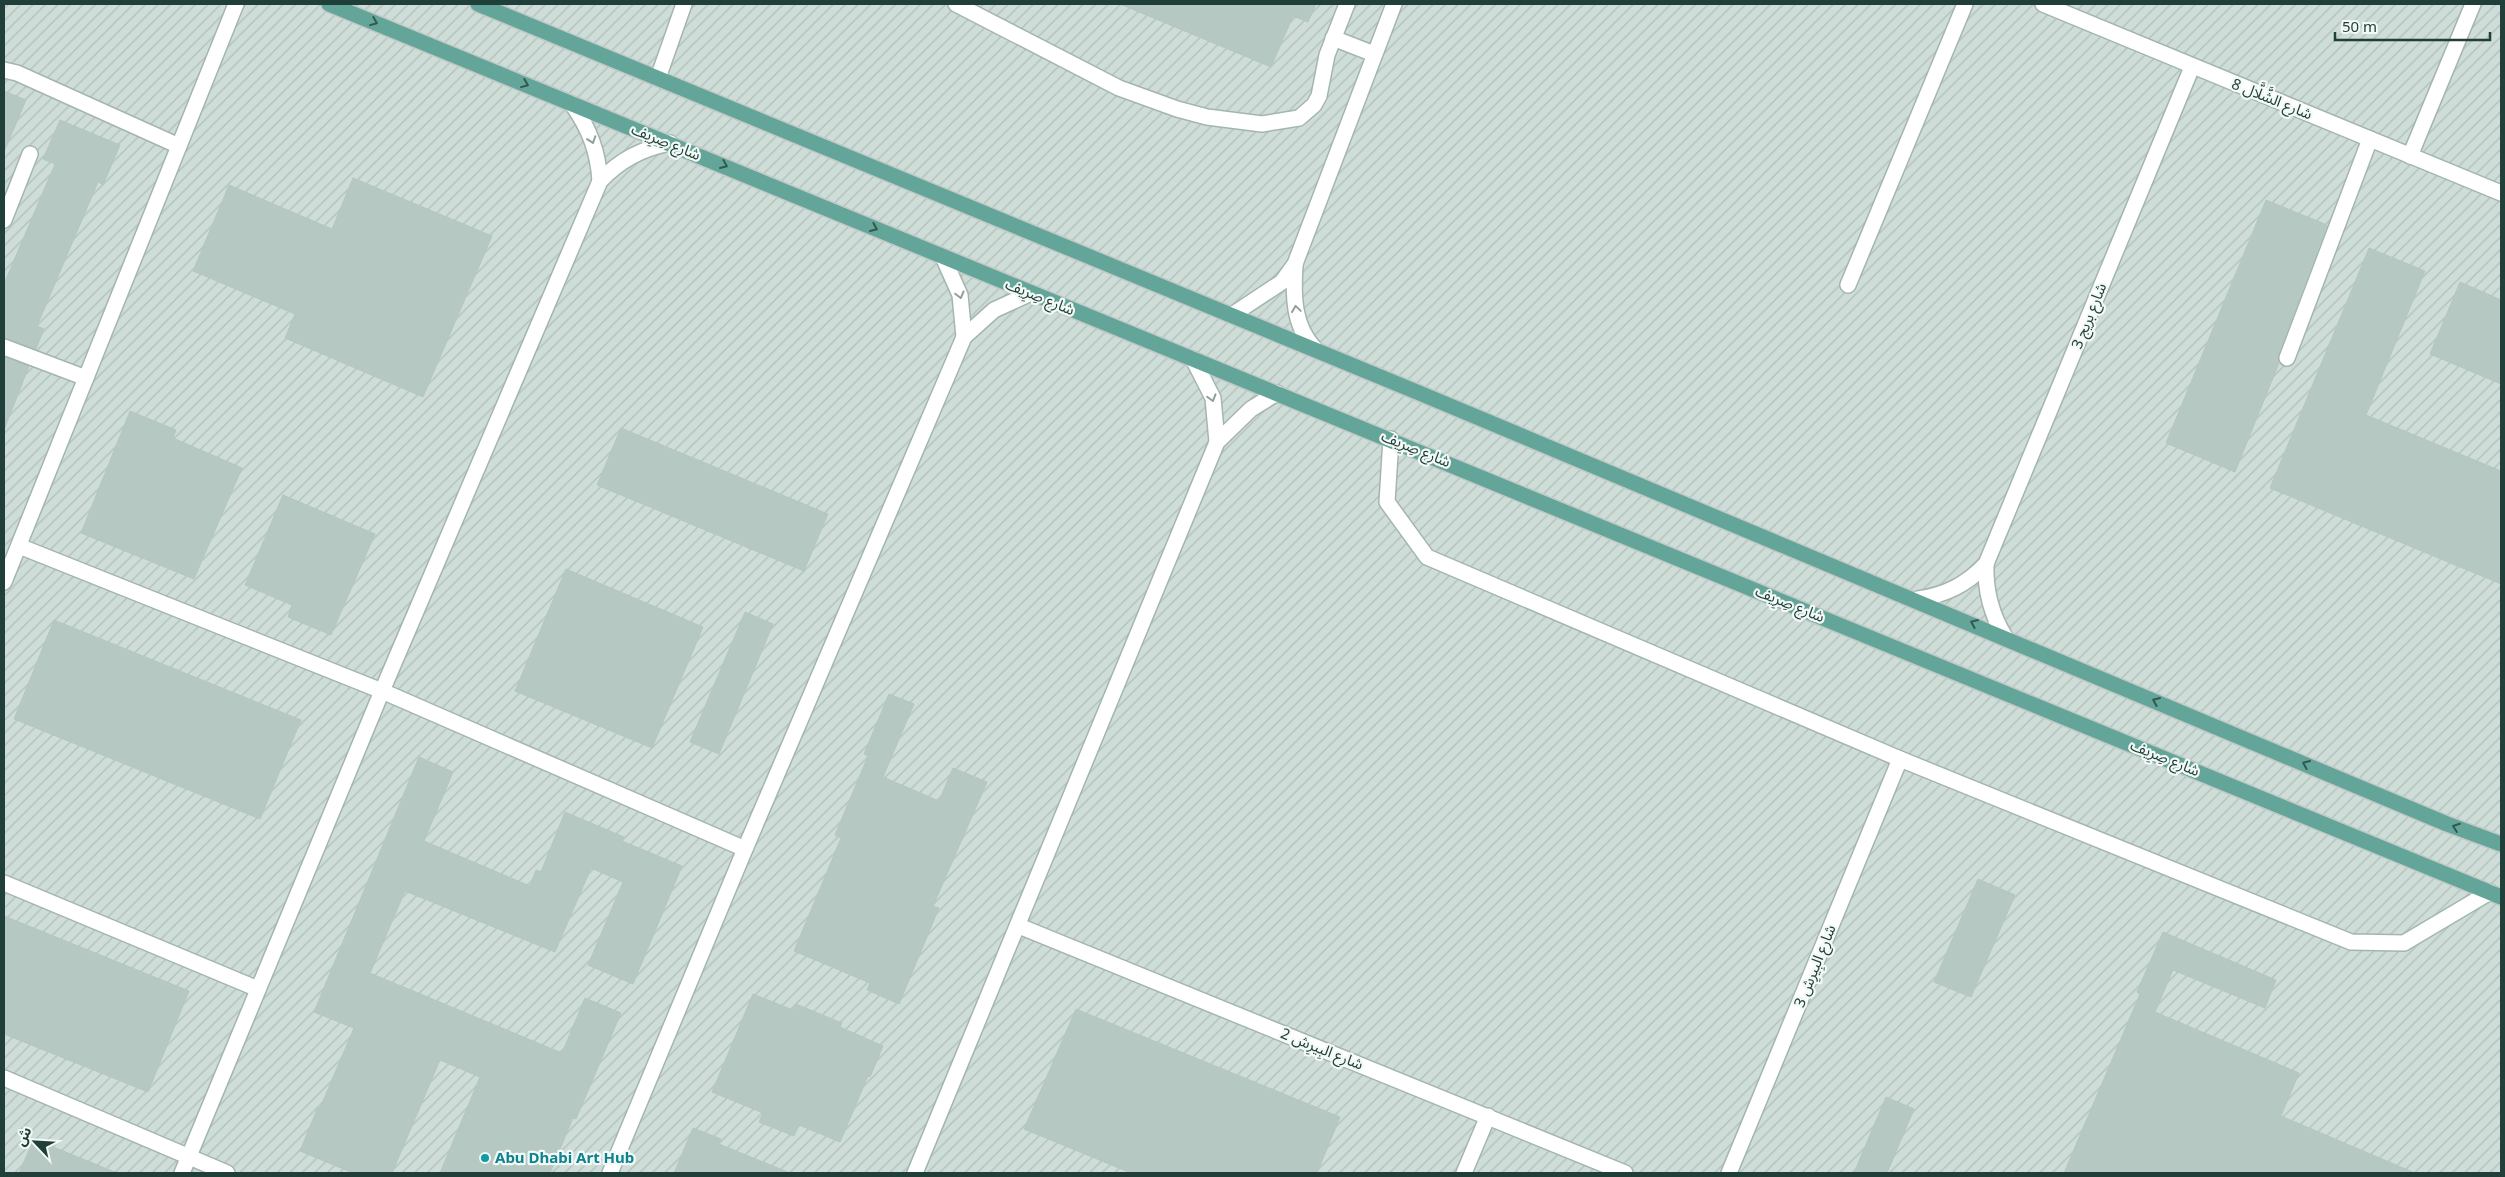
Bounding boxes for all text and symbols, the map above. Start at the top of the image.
scale bar [2335,10,2490,42]
one-way arrow [369,16,378,27]
text: 50 m [2342,16,2377,36]
street label: شارع الشَّلَّال 8 [2228,71,2317,126]
one-way arrow [520,78,529,88]
street label: شارع صِرِيف [628,118,704,167]
one-way arrow [587,135,597,143]
one-way arrow [719,159,728,170]
one-way arrow [869,222,877,232]
street label: شارع صِرِيف [1002,273,1078,322]
street label: شارع بريج 3 [2066,279,2113,353]
one-way arrow [954,291,964,299]
one-way arrow [1291,305,1301,313]
one-way arrow [1206,394,1217,403]
street label: شارع صِرِيف [1378,425,1454,474]
street label: شارع صِرِيف [1752,580,1828,629]
one-way arrow [1970,619,1979,630]
one-way arrow [2152,696,2161,707]
street label: شارع صِرِيف [2127,734,2203,783]
one-way arrow [2302,760,2311,770]
one-way arrow [2452,823,2460,833]
street label: شارع البِيرِش 3 [1788,921,1843,1011]
street label: شارع البِيرِش 2 [1277,1022,1367,1077]
north arrow [10,1117,60,1167]
text: ش [10,1124,35,1149]
place label: Abu Dhabi Art Hub [495,1147,634,1167]
marker: Abu Dhabi Art Hub [479,1152,491,1164]

